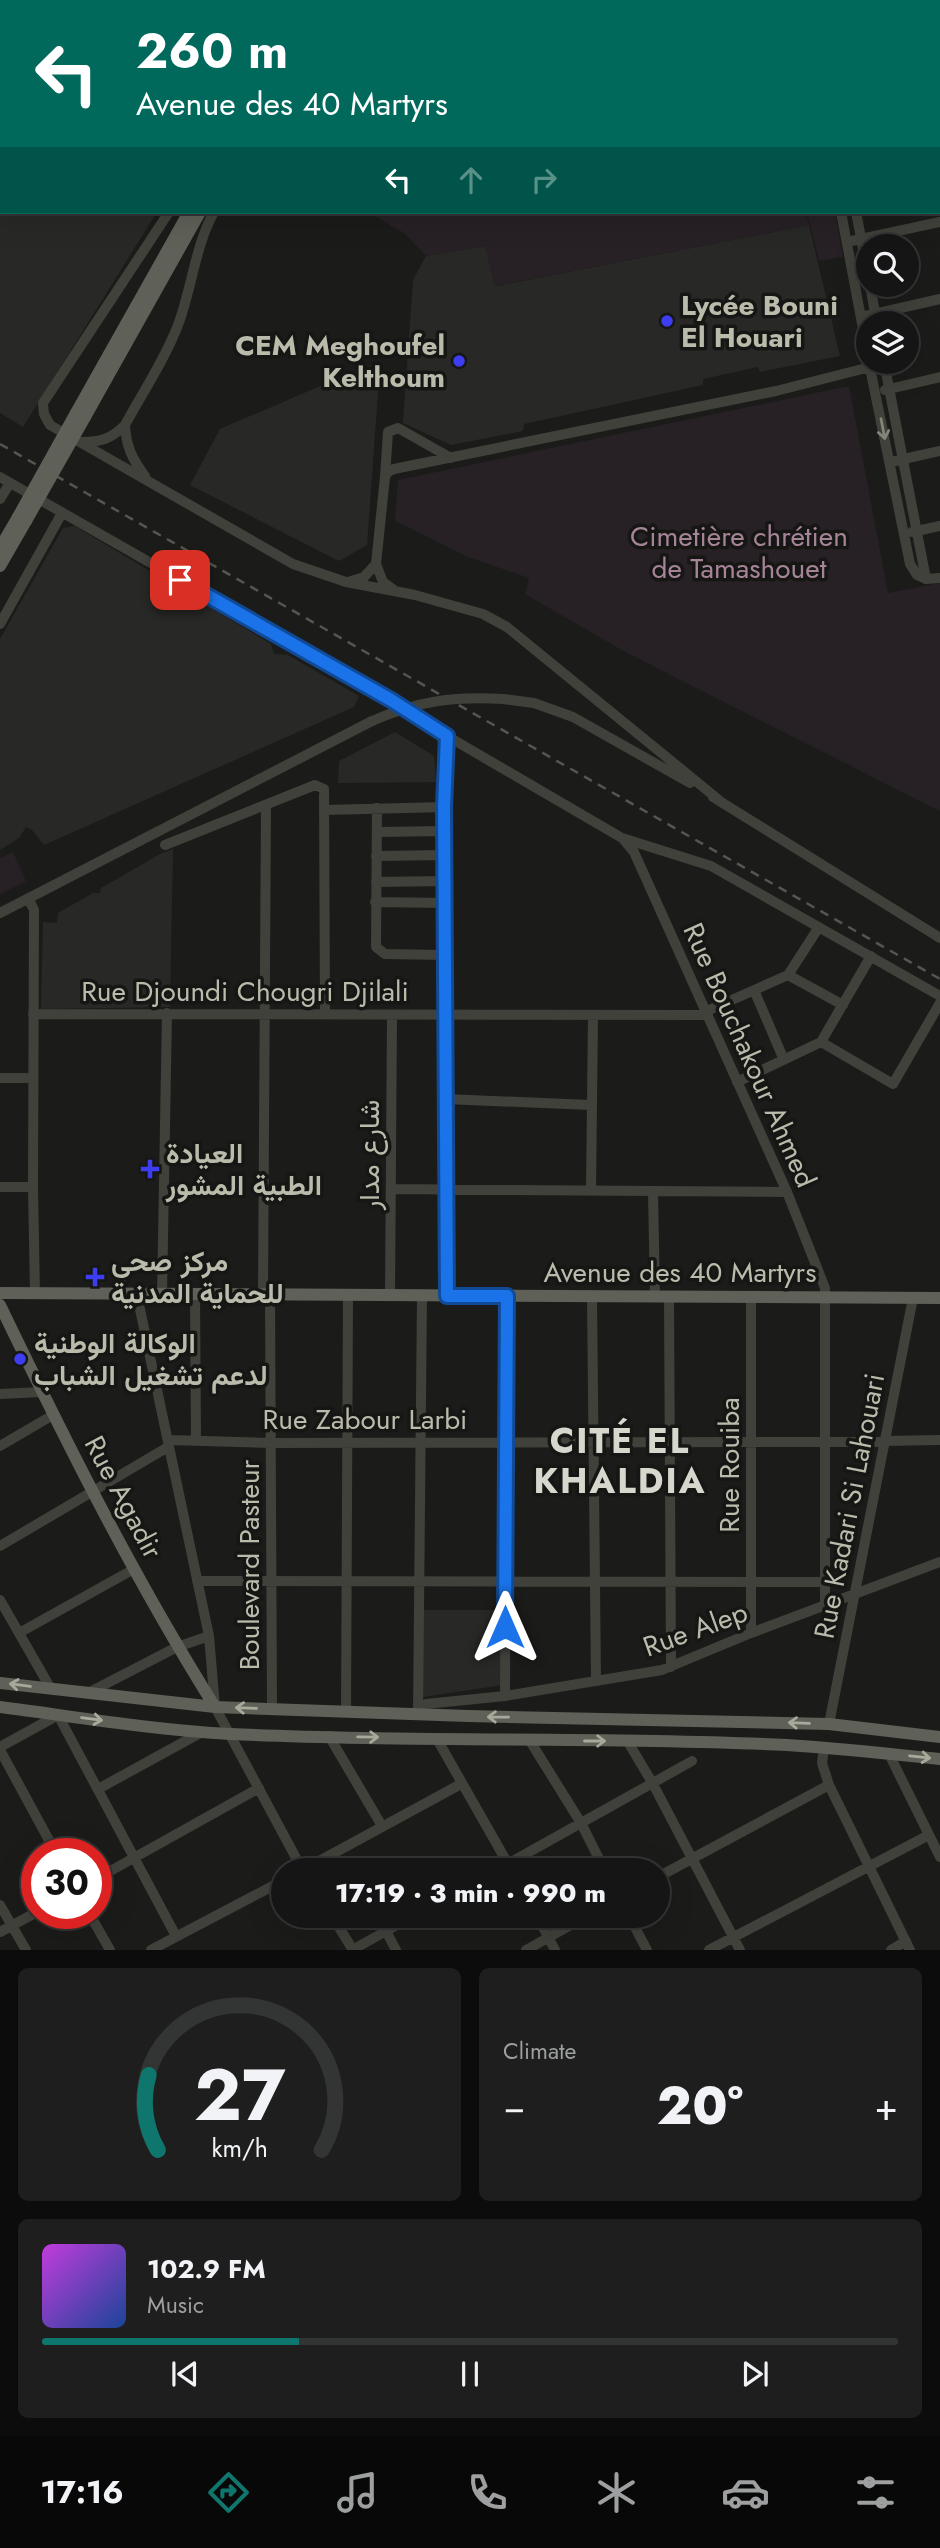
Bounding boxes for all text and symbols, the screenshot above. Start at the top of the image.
text: 260 m [136,16,288,86]
icon: left [21,28,112,119]
text: Avenue des 40 Martyrs [136,81,448,127]
icon: left [379,161,417,199]
icon: ahead [452,161,490,199]
icon: right [525,161,563,199]
map controls [856,234,919,374]
button: search [856,234,919,297]
place label: Lycée Bouni El Houari [681,285,838,358]
button: layers [856,311,919,374]
marker: Lycée Bouni El Houari [659,313,675,329]
place label: CEM Meghoufel Kelthoum [235,325,445,398]
marker: CEM Meghoufel Kelthoum [451,353,467,369]
one-way arrow [876,417,890,440]
park label: Cimetière chrétien de Tamashouet [630,516,848,589]
pin [150,550,210,610]
icon: arrive [161,561,199,599]
street label: Rue Bouchakour Ahmed [673,916,826,1194]
street label: Rue Djoundi Chougri Djilali [81,971,409,1012]
street label: شارع مدار [349,1100,390,1211]
place label: العيادة الطبية المشور [165,1133,322,1206]
marker: العيادة الطبية المشور [140,1159,160,1179]
place label: مركز صحي للحماية المدنية [111,1241,284,1314]
street label: Avenue des 40 Martyrs [544,1252,816,1293]
marker: مركز صحي للحماية المدنية [85,1267,105,1287]
place label: الوكالة الوطنية لدعم تشغيل الشباب [34,1323,268,1396]
marker: الوكالة الوطنية لدعم تشغيل الشباب [12,1351,28,1367]
street label: Rue Kadari Si Lahouari [804,1370,895,1642]
street label: Rue Rouiba [709,1397,750,1533]
street label: Rue Zabour Larbi [263,1399,467,1440]
district label: CITÉ EL KHALDIA [534,1416,706,1506]
street label: Rue Agadir [74,1428,173,1566]
street label: Boulevard Pasteur [229,1459,270,1670]
position arrow [468,1590,542,1664]
street label: Rue Alep [637,1592,753,1667]
one-way arrow [9,1679,32,1692]
one-way arrow [235,1701,258,1714]
one-way arrow [487,1710,510,1723]
one-way arrow [80,1713,103,1726]
one-way arrow [788,1716,811,1730]
one-way arrow [356,1730,379,1744]
one-way arrow [583,1734,606,1748]
one-way arrow [908,1751,931,1764]
speed limit sign: 30 [21,1838,112,1929]
text: 17:19 · 3 min · 990 m [335,1874,606,1912]
text: Climate [503,2034,576,2068]
text: 27 [194,2043,285,2148]
text: 20° [657,2068,743,2144]
text: − [503,2079,525,2134]
text: + [875,2079,898,2134]
text: km/h [211,2130,268,2166]
text: 102.9 FM [147,2250,266,2288]
text: Music [147,2288,204,2322]
icon: previous [166,2355,204,2393]
icon: pause [451,2355,489,2393]
icon: next [736,2355,774,2393]
icon: directions [204,2468,253,2517]
icon: music [333,2468,382,2517]
icon: phone [463,2468,512,2517]
icon: climate [592,2468,641,2517]
icon: car [721,2468,770,2517]
icon: filters [851,2468,900,2517]
text: 17:16 [40,2469,124,2515]

